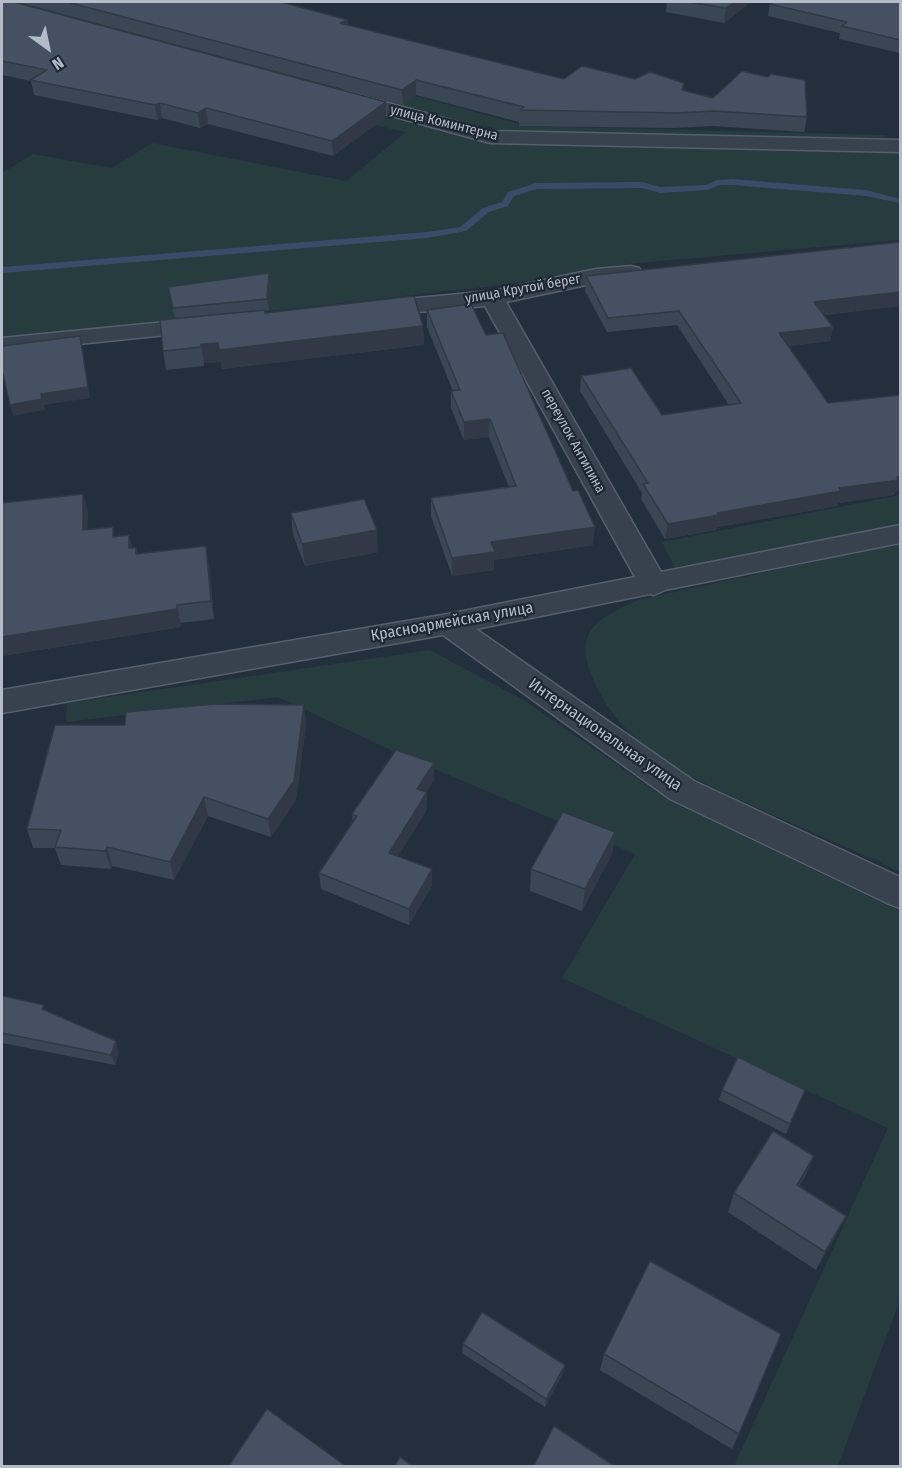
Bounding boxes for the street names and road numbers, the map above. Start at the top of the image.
street label: улица Коминтерна [388,101,500,145]
street label: улица Крутой берег [464,271,582,307]
street label: переулок Антипина [537,386,609,496]
street label: Красноармейская улица [369,598,535,646]
street label: Интернациональная улица [525,675,685,795]

